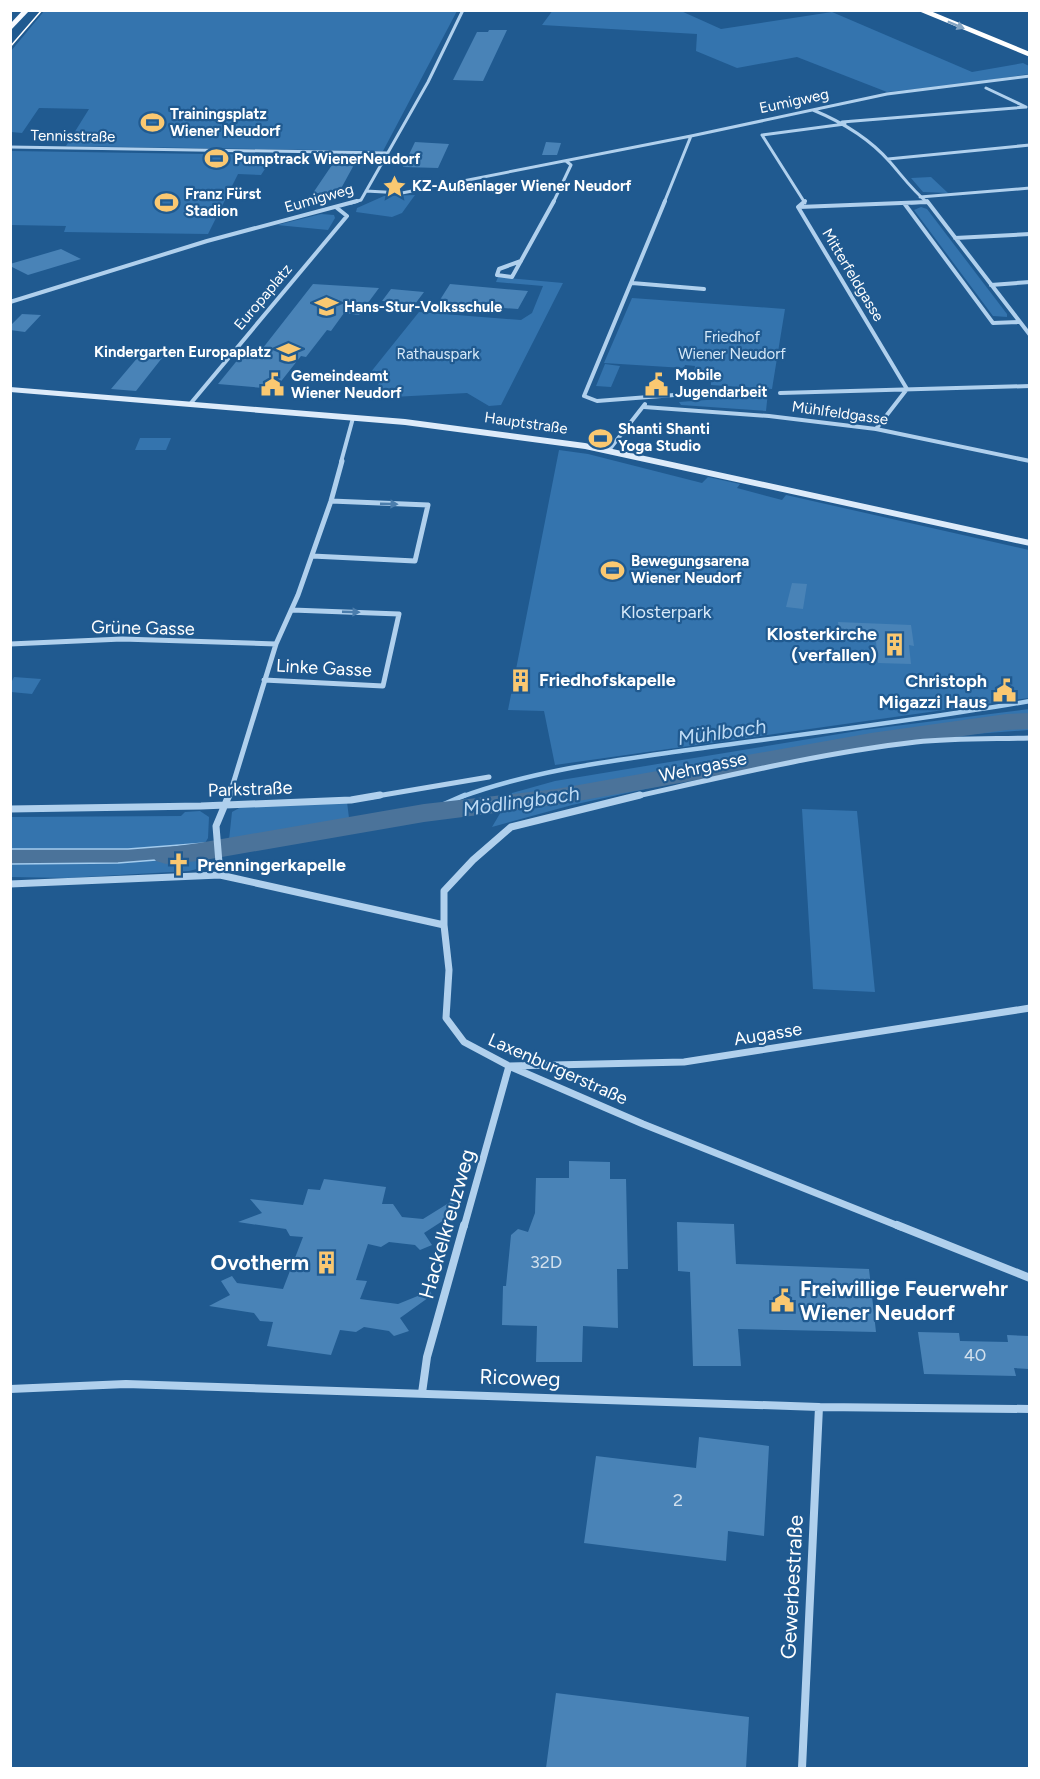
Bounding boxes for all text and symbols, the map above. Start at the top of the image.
one-way arrow [947,20,965,30]
street label: Eumigweg [757,85,831,117]
place label: Trainingsplatz Wiener Neudorf [170,105,281,140]
sports icon: Trainingsplatz Wiener Neudorf [139,110,165,136]
street label: Tennisstraße [30,126,116,146]
sports icon: Pumptrack WienerNeudorf [203,146,229,172]
place label: Pumptrack WienerNeudorf [234,150,420,168]
place icon: KZ-Außenlager Wiener Neudorf [381,173,407,199]
place label: KZ-Außenlager Wiener Neudorf [412,177,632,195]
street label: Eumigweg [282,180,356,216]
place label: Franz Fürst Stadion [185,185,261,220]
sports icon: Franz Fürst Stadion [154,190,180,216]
street label: Mitterfeldgasse [818,225,888,325]
street label: Europaplatz [230,260,296,334]
school or university icon: Hans-Stur-Volksschule [313,294,339,320]
place label: Hans-Stur-Volksschule [344,298,503,316]
park label: Friedhof Wiener Neudorf [678,328,786,363]
school or university icon: Kindergarten Europaplatz [276,339,302,365]
place label: Kindergarten Europaplatz [94,343,271,361]
park label: Rathauspark [397,345,480,363]
place label: Mobile Jugendarbeit [675,366,767,401]
place label: Gemeindeamt Wiener Neudorf [291,367,402,402]
public building icon: Mobile Jugendarbeit [644,371,670,397]
public building icon: Gemeindeamt Wiener Neudorf [260,372,286,398]
street label: Mühlfeldgasse [791,397,889,429]
street label: Hauptstraße [483,408,569,438]
place label: Shanti Shanti Yoga Studio [618,420,710,455]
sports icon: Shanti Shanti Yoga Studio [587,425,613,451]
one-way arrow [380,499,399,508]
place label: Bewegungsarena Wiener Neudorf [631,552,749,587]
sports icon: Bewegungsarena Wiener Neudorf [600,557,626,583]
park label: Klosterpark [620,601,712,623]
one-way arrow [341,607,360,617]
street label: Grüne Gasse [91,616,195,640]
place label: Klosterkirche (verfallen) [767,623,877,666]
building icon: Klosterkirche (verfallen) [882,631,908,657]
street label: Linke Gasse [276,655,373,682]
building icon: Friedhofskapelle [508,667,534,693]
place label: Friedhofskapelle [539,669,676,691]
place label: Christoph Migazzi Haus [879,670,988,713]
public building icon: Christoph Migazzi Haus [992,678,1018,704]
water label: Mühlbach [676,714,768,750]
street label: Wehrgasse [657,747,749,787]
street label: Parkstraße [207,777,293,801]
water label: Mödlingbach [461,781,581,821]
church icon: Prenningerkapelle [166,852,192,878]
place label: Prenningerkapelle [197,854,346,876]
street label: Augasse [732,1018,804,1050]
street label: Laxenburgerstraße [485,1028,631,1110]
street label: Hackelkreuzweg [413,1146,480,1302]
place label: Ovotherm [211,1250,309,1275]
building icon: Ovotherm [314,1250,340,1276]
house number: 32D [530,1251,562,1273]
place label: Freiwillige Feuerwehr Wiener Neudorf [800,1276,1008,1325]
public building icon: Freiwillige Feuerwehr Wiener Neudorf [769,1288,795,1314]
house number: 40 [964,1344,986,1366]
street label: Ricoweg [479,1364,561,1391]
house number: 2 [673,1489,683,1511]
street label: Gewerbestraße [775,1514,808,1660]

